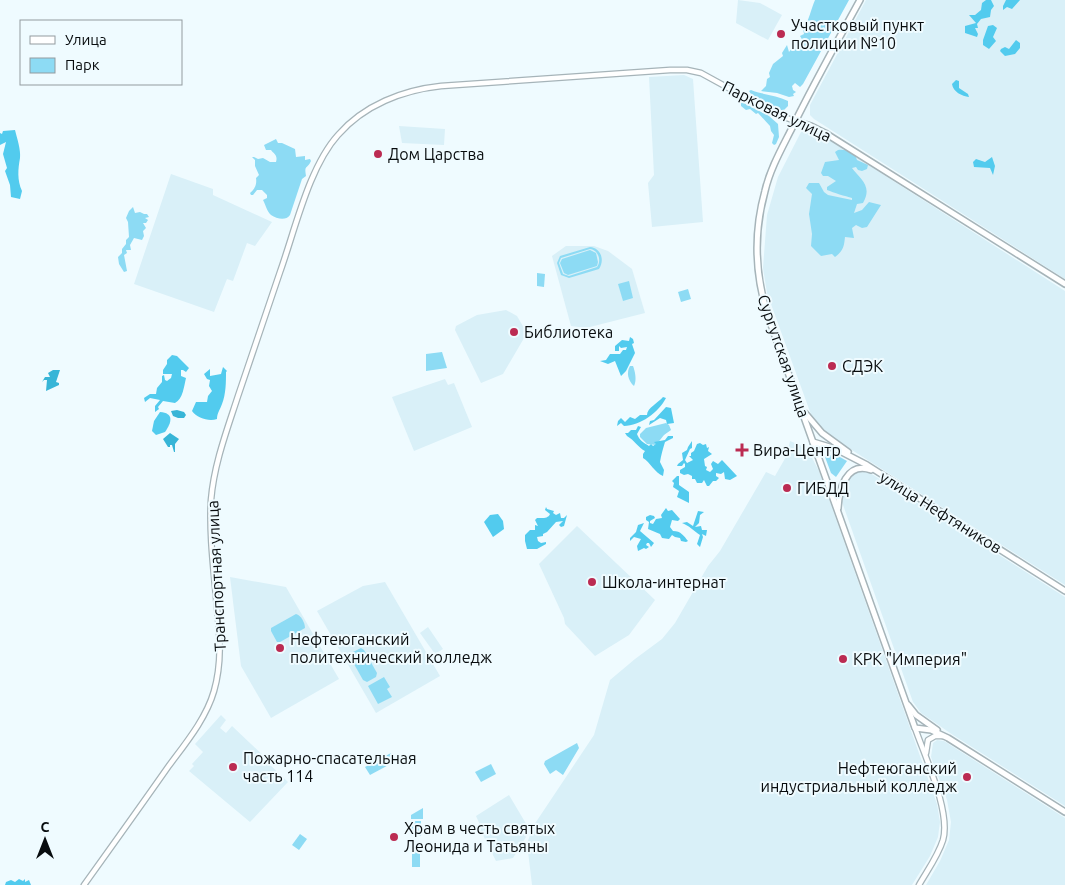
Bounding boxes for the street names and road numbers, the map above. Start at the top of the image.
street label: Парковая улица [720,77,834,145]
street label: Сургутская улица [755,292,813,420]
street label: улица Нефтяников [877,467,1005,557]
street label: Транспортная улица [203,500,229,652]

